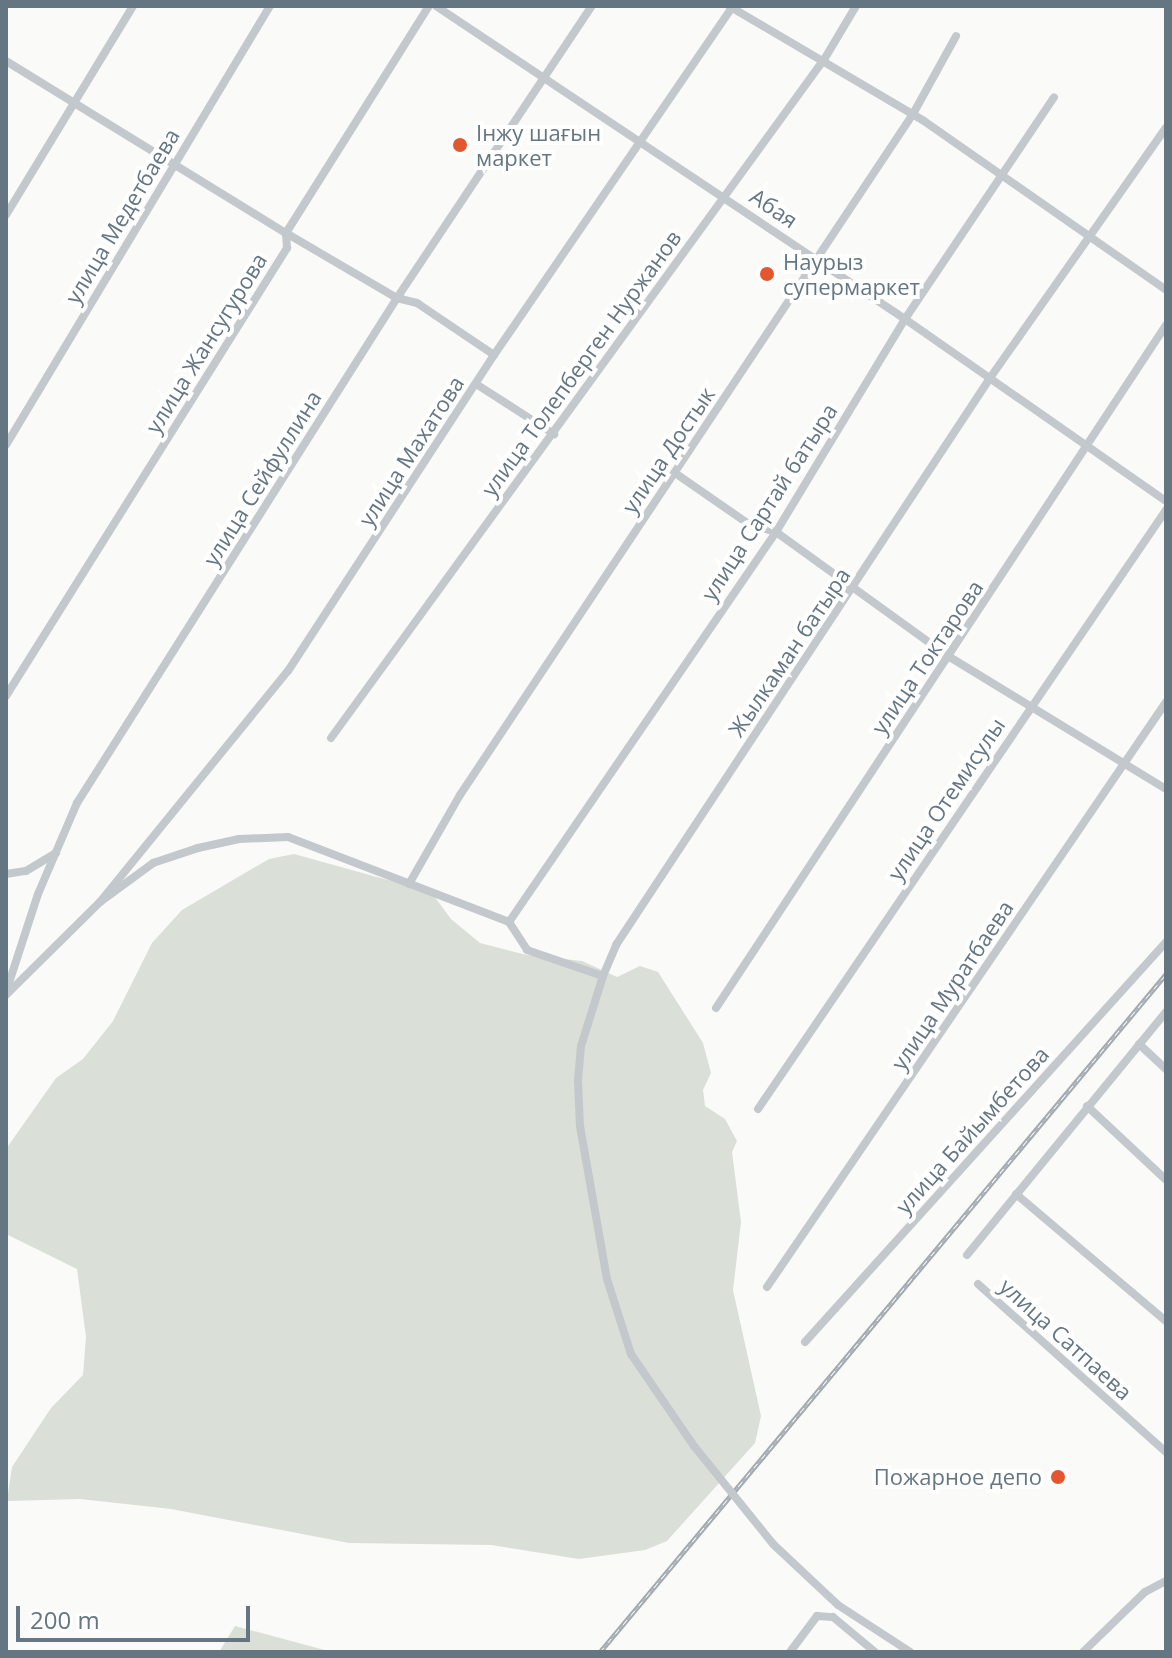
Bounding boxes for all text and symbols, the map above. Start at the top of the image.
place label: Інжу шағын маркет [476,119,601,170]
street label: улица Медетбаева [59,124,185,308]
marker: Інжу шағын маркет [451,136,469,154]
street label: Абая [745,183,803,233]
street label: улица Толепберген Нуржанов [476,225,686,501]
street label: улица Жансугурова [140,248,272,438]
place label: Наурыз супермаркет [783,248,920,300]
marker: Наурыз супермаркет [758,265,776,283]
street label: улица Махатова [353,371,469,531]
street label: улица Достык [616,382,720,518]
street label: улица Сейфуллина [197,386,327,570]
street label: улица Сартай батыра [695,399,843,605]
street label: Жылкаман батыра [723,563,855,741]
street label: улица Токтарова [866,575,988,739]
street label: улица Отемисулы [882,713,1010,885]
street label: улица Муратбаева [886,895,1018,1075]
street label: улица Байымбетова [890,1041,1054,1219]
street label: улица Сатпаева [994,1273,1138,1405]
place label: Пожарное депо [874,1464,1042,1490]
marker: Пожарное депо [1049,1468,1067,1486]
scale bar [20,1590,254,1640]
text: 200 m [30,1603,100,1636]

